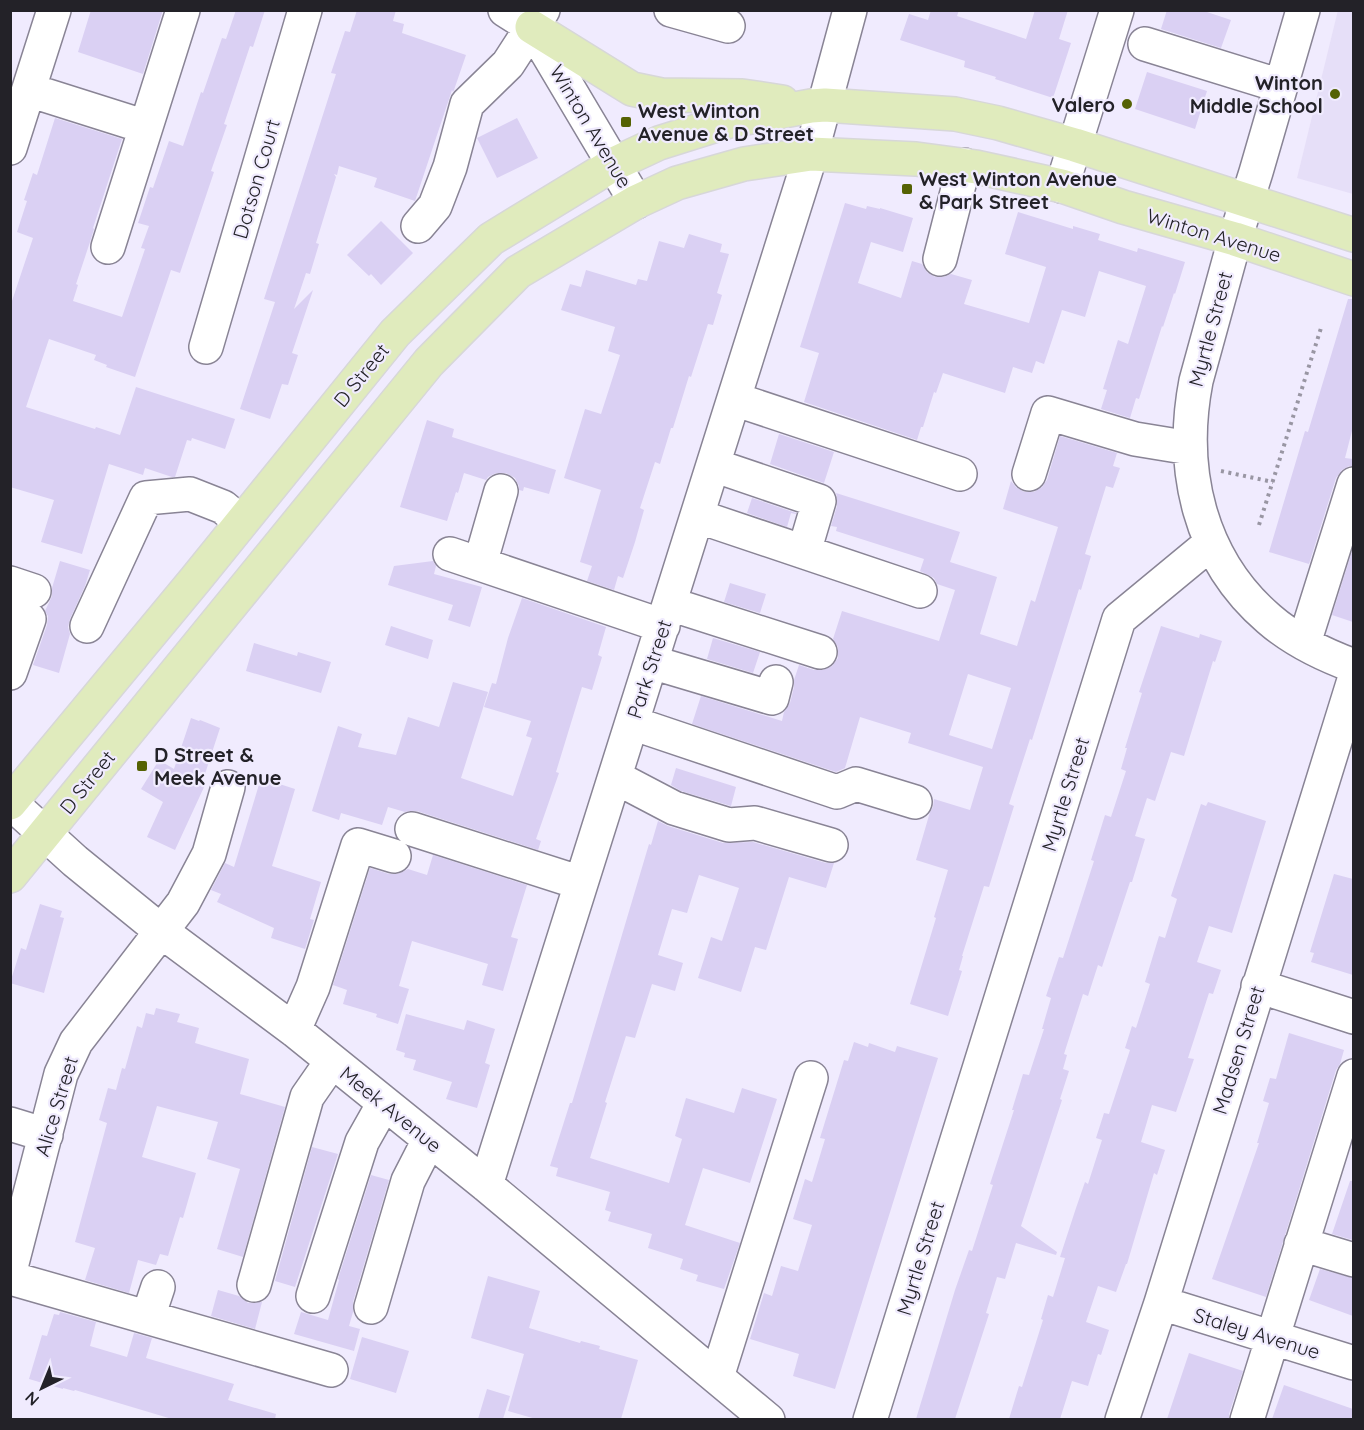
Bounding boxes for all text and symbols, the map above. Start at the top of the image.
street label: Winton Avenue [544,60,638,192]
place label: Winton Middle School [1190,70,1323,118]
marker: Winton Middle School [1328,87,1342,101]
place label: Valero [1051,92,1115,117]
marker: Valero [1120,97,1134,111]
place label: West Winton Avenue & D Street [638,98,814,146]
marker: West Winton Avenue & D Street [619,115,633,129]
street label: Dotson Court [227,116,285,242]
place label: West Winton Avenue & Park Street [919,166,1117,214]
marker: West Winton Avenue & Park Street [900,182,914,196]
street label: Winton Avenue [1144,203,1284,267]
street label: Myrtle Street [1183,268,1237,389]
street label: D Street [328,338,394,412]
street label: Park Street [621,616,677,722]
street label: Myrtle Street [1036,734,1094,854]
place label: D Street & Meek Avenue [154,742,282,790]
street label: D Street [54,745,120,819]
marker: D Street & Meek Avenue [135,759,149,773]
street label: Madsen Street [1207,982,1269,1117]
street label: Alice Street [29,1053,83,1159]
street label: Meek Avenue [335,1060,447,1158]
street label: Myrtle Street [891,1198,949,1318]
street label: Staley Avenue [1191,1302,1323,1364]
north arrow [12,1358,72,1418]
text: N [21,1388,43,1410]

